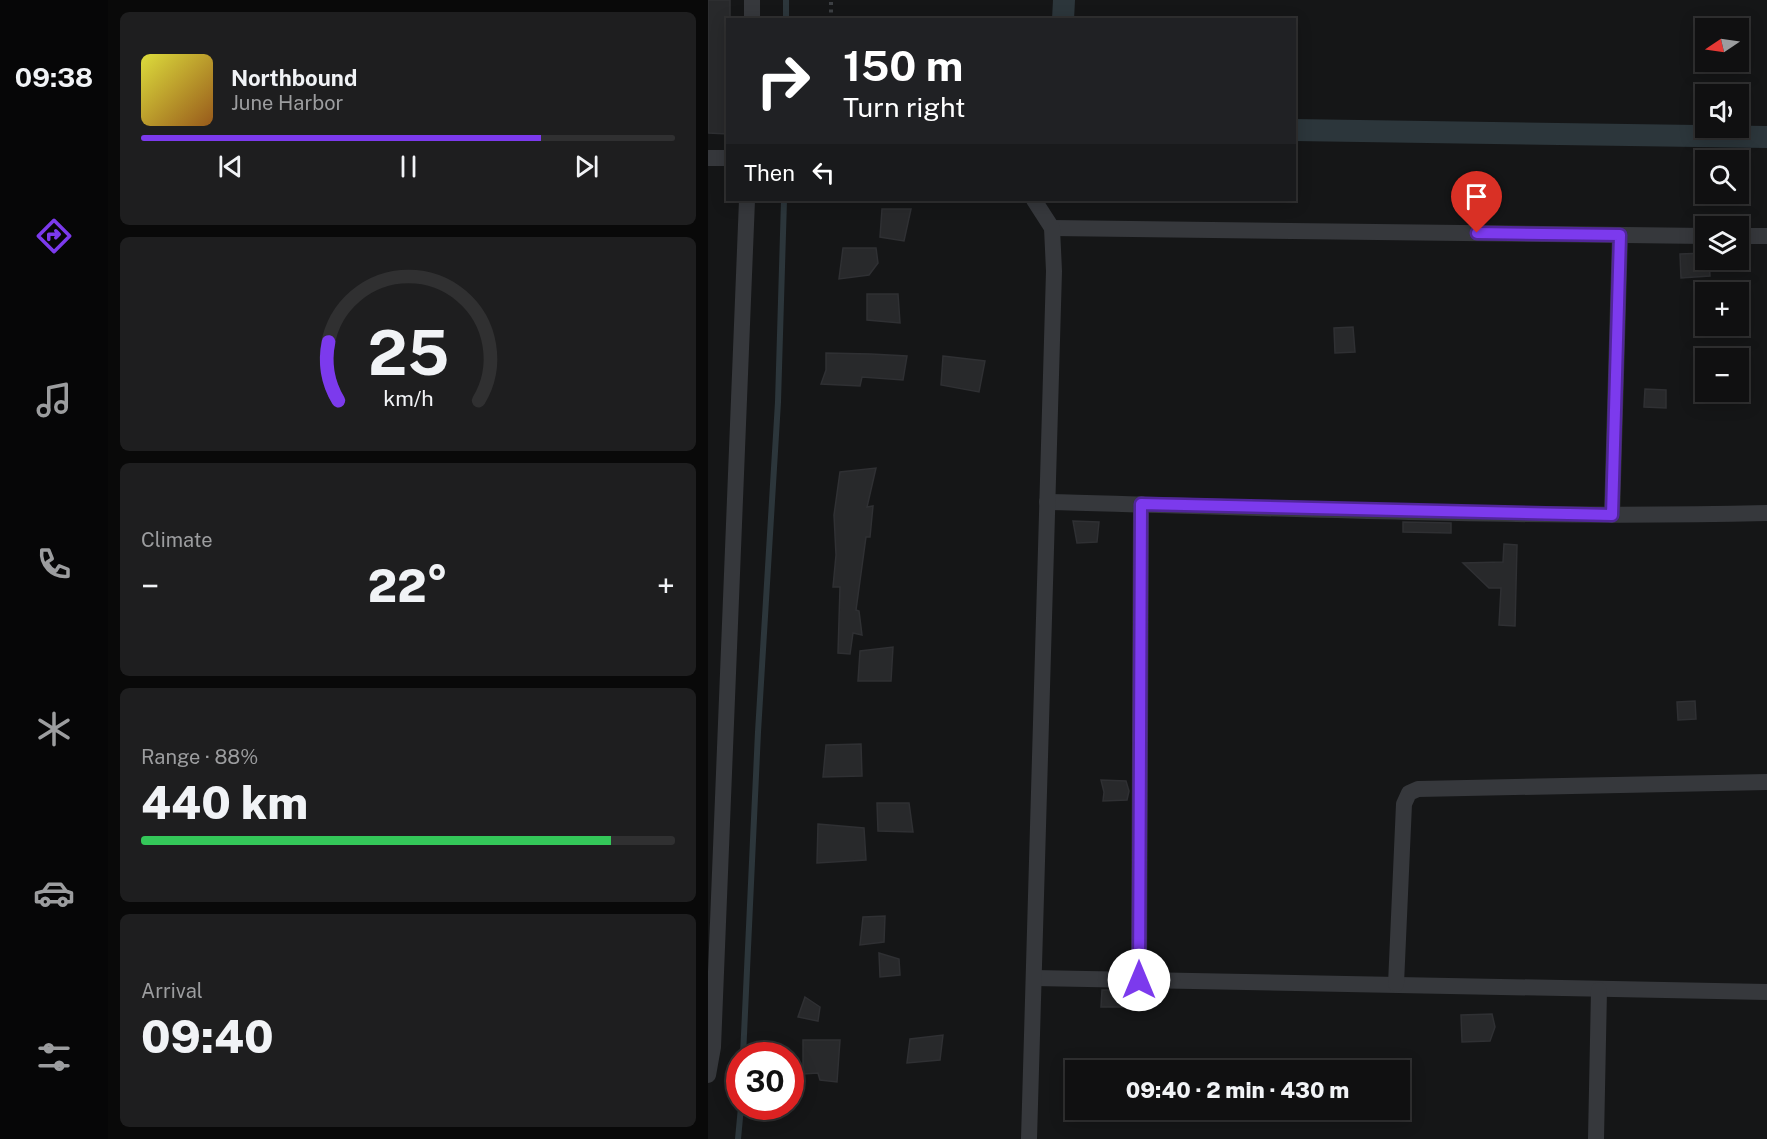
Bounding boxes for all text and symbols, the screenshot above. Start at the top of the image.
north arrow [1695,18,1749,72]
map controls [1695,18,1749,402]
text: 150 m [843,41,963,90]
icon: right [744,42,822,120]
text: 09:38 [15,61,93,93]
text: Northbound [231,65,357,91]
button: sound [1695,84,1749,138]
text: June Harbor [231,91,343,115]
text: Turn right [843,91,966,123]
icon: previous [214,150,247,183]
icon: pause [392,150,425,183]
icon: next [570,150,603,183]
button: search [1695,150,1749,204]
icon: left [807,156,840,189]
text: Then [744,160,795,186]
pin [1451,171,1502,233]
icon: arrive [1460,180,1493,213]
icon: directions [33,215,75,257]
button: layers [1695,216,1749,270]
button: + [1695,282,1749,336]
text: 25 [367,316,449,389]
button: − [1695,348,1749,402]
icon: music [33,379,75,421]
text: km/h [383,387,433,412]
text: Climate [141,528,213,552]
icon: phone [33,543,75,585]
text: 22° [368,559,448,612]
text: − [141,567,159,605]
text: + [657,567,675,605]
icon: climate [33,708,75,750]
text: Range · 88% [141,745,258,769]
text: 440 km [141,776,308,829]
icon: car [33,872,75,914]
position arrow [1107,948,1171,1012]
text: Arrival [141,979,203,1003]
text: 09:40 [141,1010,274,1063]
icon: filters [33,1036,75,1078]
speed limit sign: 30 [726,1042,804,1120]
text: 09:40 · 2 min · 430 m [1126,1077,1349,1103]

